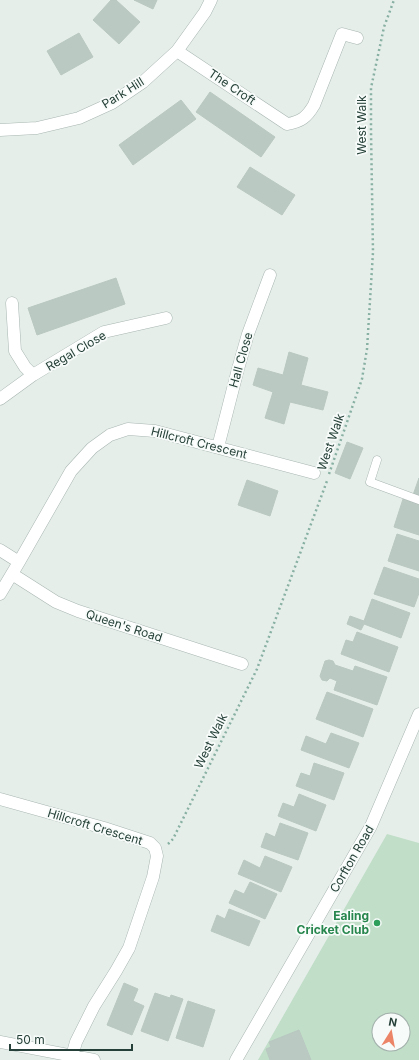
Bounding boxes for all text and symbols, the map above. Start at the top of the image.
street label: The Croft [206,65,259,108]
street label: Park Hill [99,74,147,111]
street label: West Walk [354,95,369,155]
street label: Regal Close [43,327,109,374]
street label: Hall Close [225,330,256,389]
street label: West Walk [314,411,347,472]
street label: Hillcroft Crescent [149,423,249,462]
street label: Queen's Road [84,606,164,645]
street label: West Walk [191,710,230,771]
street label: Hillcroft Crescent [46,805,145,848]
street label: Corfton Road [326,822,377,895]
place label: Ealing Cricket Club [297,908,369,937]
marker: Ealing Cricket Club [372,918,382,928]
north arrow [371,1012,411,1052]
text: N [387,1015,398,1030]
scale bar [10,1026,132,1052]
text: 50 m [16,1032,45,1047]

